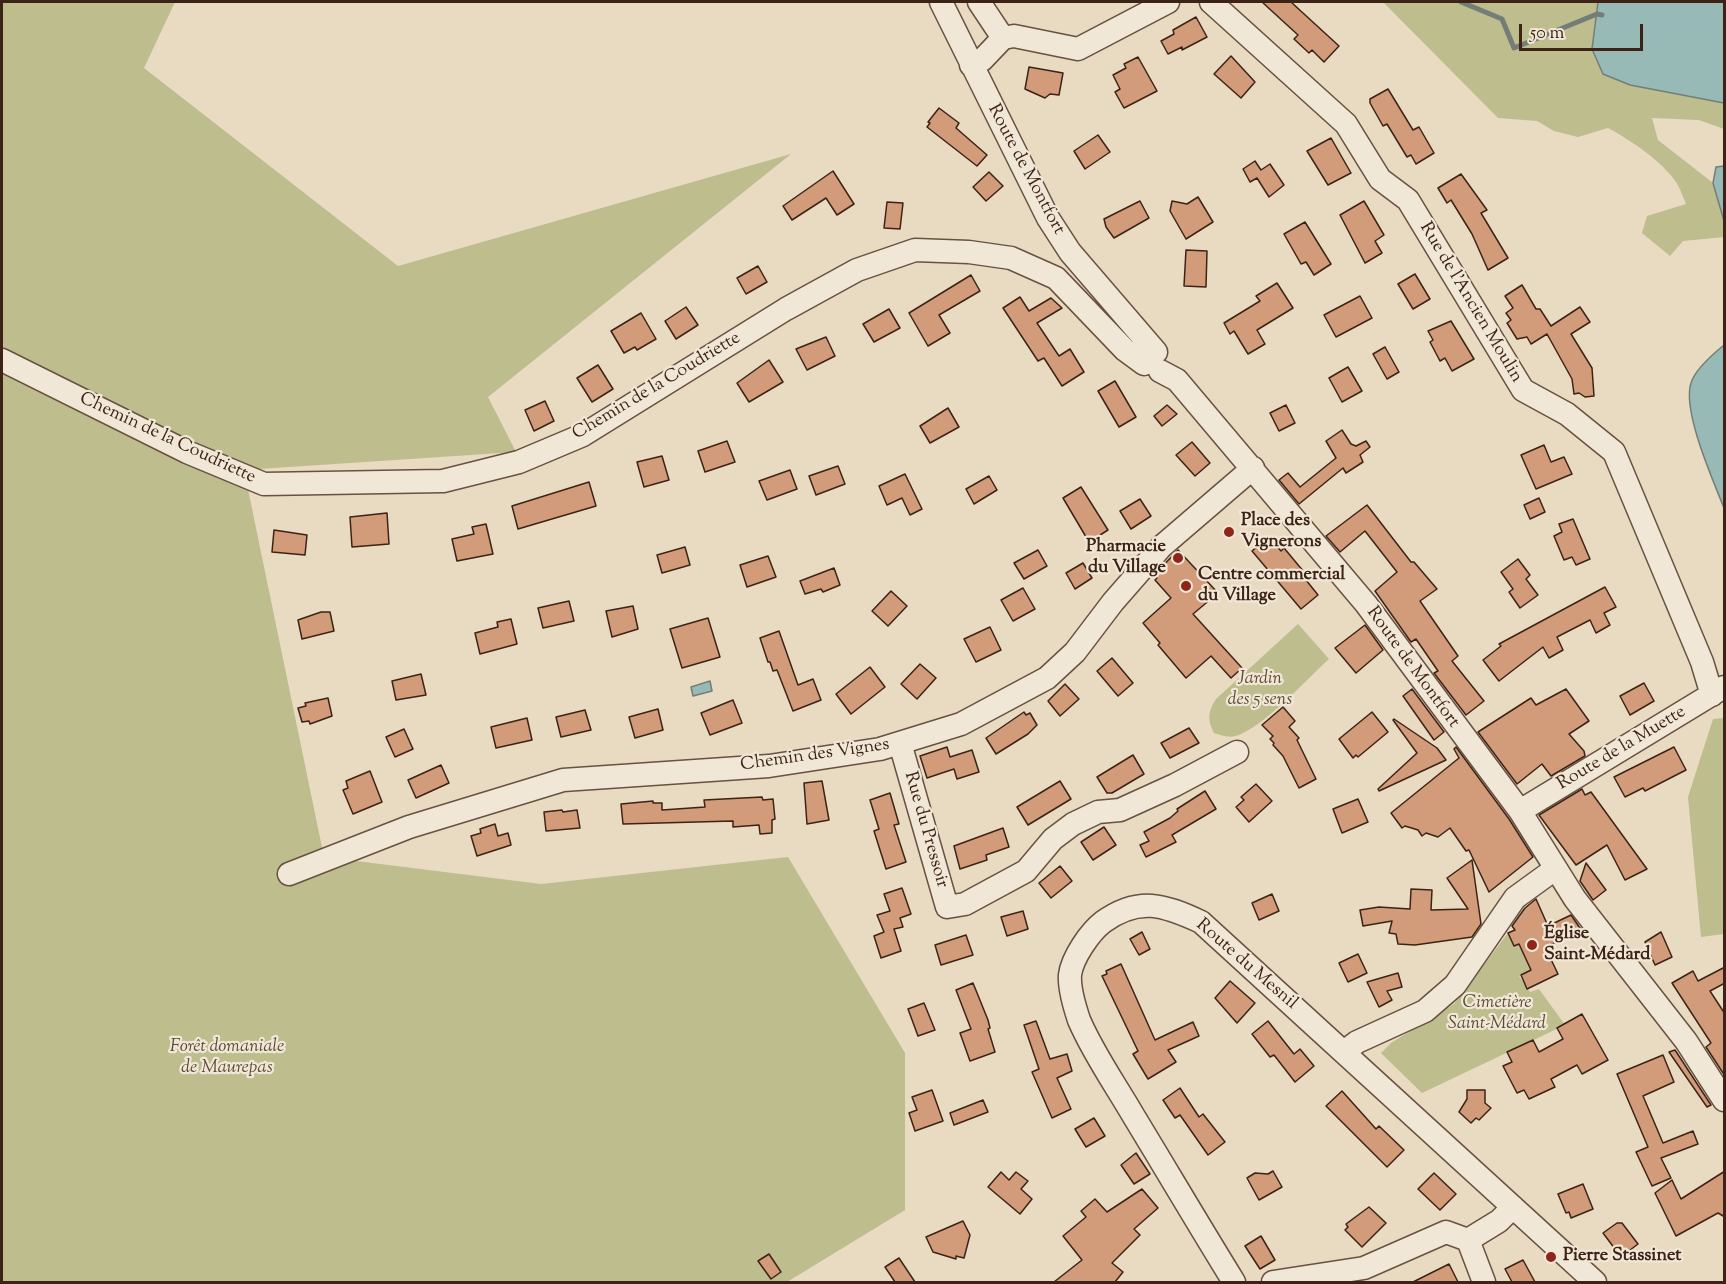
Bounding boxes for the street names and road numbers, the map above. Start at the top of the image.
street label: Route de Montfort [982,101,1068,239]
street label: Rue de l'Ancien Moulin [1414,219,1526,387]
street label: Chemin de la Coudriette [569,328,745,446]
street label: Chemin de la Coudriette [75,389,259,489]
street label: Route de Montfort [1361,603,1463,733]
street label: Route de la Muette [1554,702,1690,796]
street label: Chemin des Vignes [739,735,891,777]
street label: Rue du Pressoir [898,769,952,891]
street label: Route du Mesnil [1191,915,1301,1015]

